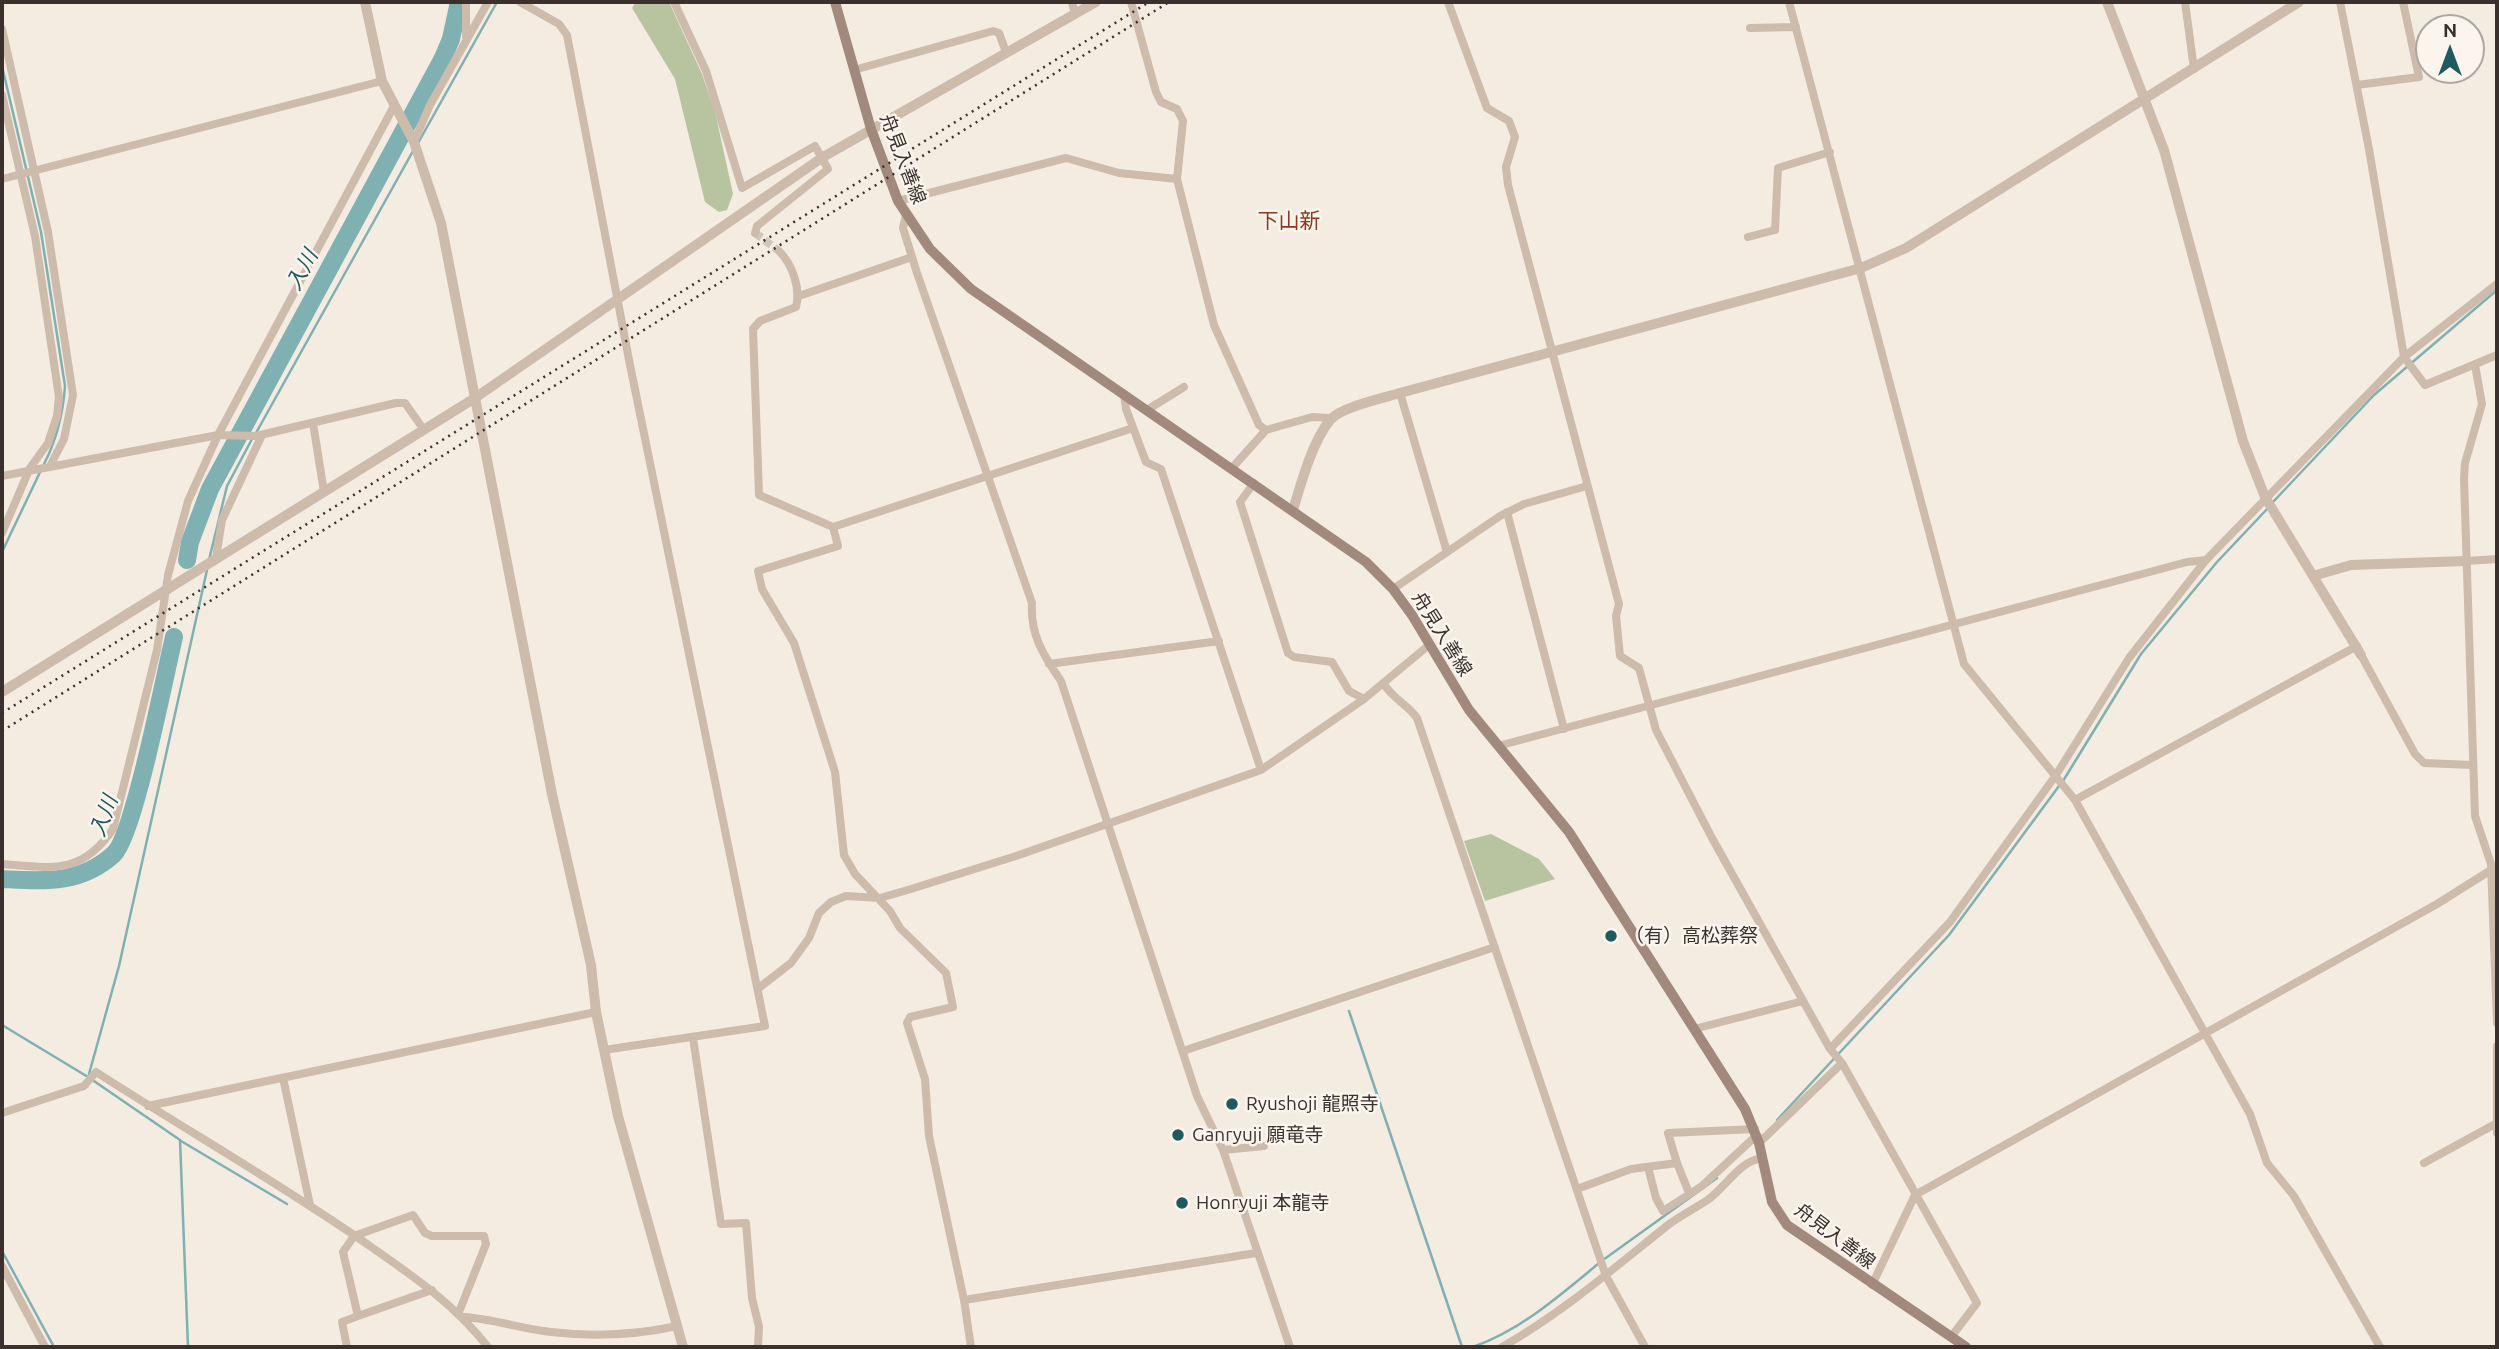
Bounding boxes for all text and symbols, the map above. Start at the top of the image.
north arrow [2415,14,2485,84]
text: N [2443,19,2457,41]
street label: 舟見入善線 [875,111,931,207]
district label: 下山新 [1258,208,1320,234]
water label: 入川 [281,246,323,294]
street label: 舟見入善線 [1407,588,1477,680]
water label: 入川 [85,792,123,840]
place label: （有）高松葬祭 [1625,925,1758,947]
marker: （有）高松葬祭 [1603,928,1619,944]
place label: Ryushoji 龍照寺 [1246,1093,1379,1115]
marker: Ryushoji 龍照寺 [1224,1096,1240,1112]
place label: Ganryuji 願竜寺 [1192,1124,1323,1146]
marker: Ganryuji 願竜寺 [1170,1127,1186,1143]
place label: Honryuji 本龍寺 [1196,1192,1329,1214]
marker: Honryuji 本龍寺 [1174,1195,1190,1211]
street label: 舟見入善線 [1790,1198,1880,1274]

